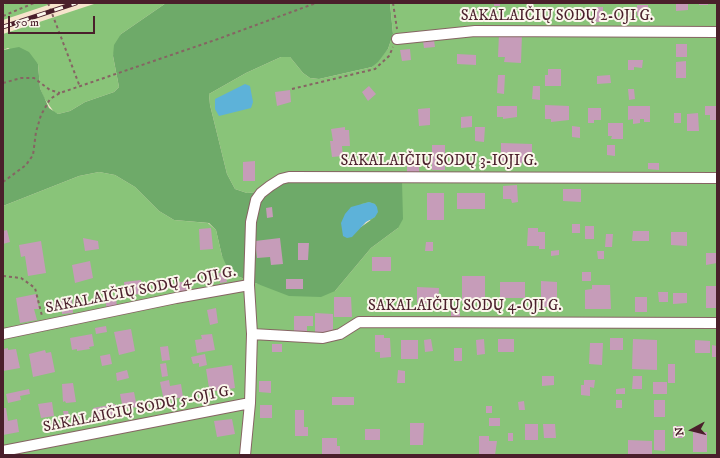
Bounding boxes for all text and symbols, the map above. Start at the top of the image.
scale bar [10,8,97,34]
street label: SAKALAIČIŲ SODŲ 2-OJI G. [461,8,653,26]
text: 50 m [15,15,39,30]
street label: SAKALAIČIŲ SODŲ 3-IOJI G. [341,153,537,171]
street label: SAKALAIČIŲ SODŲ 4-OJI G. [44,264,238,318]
street label: SAKALAIČIŲ SODŲ 4-OJI G. [368,298,562,316]
street label: SAKALAIČIŲ SODŲ 5-OJI G. [42,383,234,437]
north arrow [672,410,712,450]
text: N [673,426,688,437]

